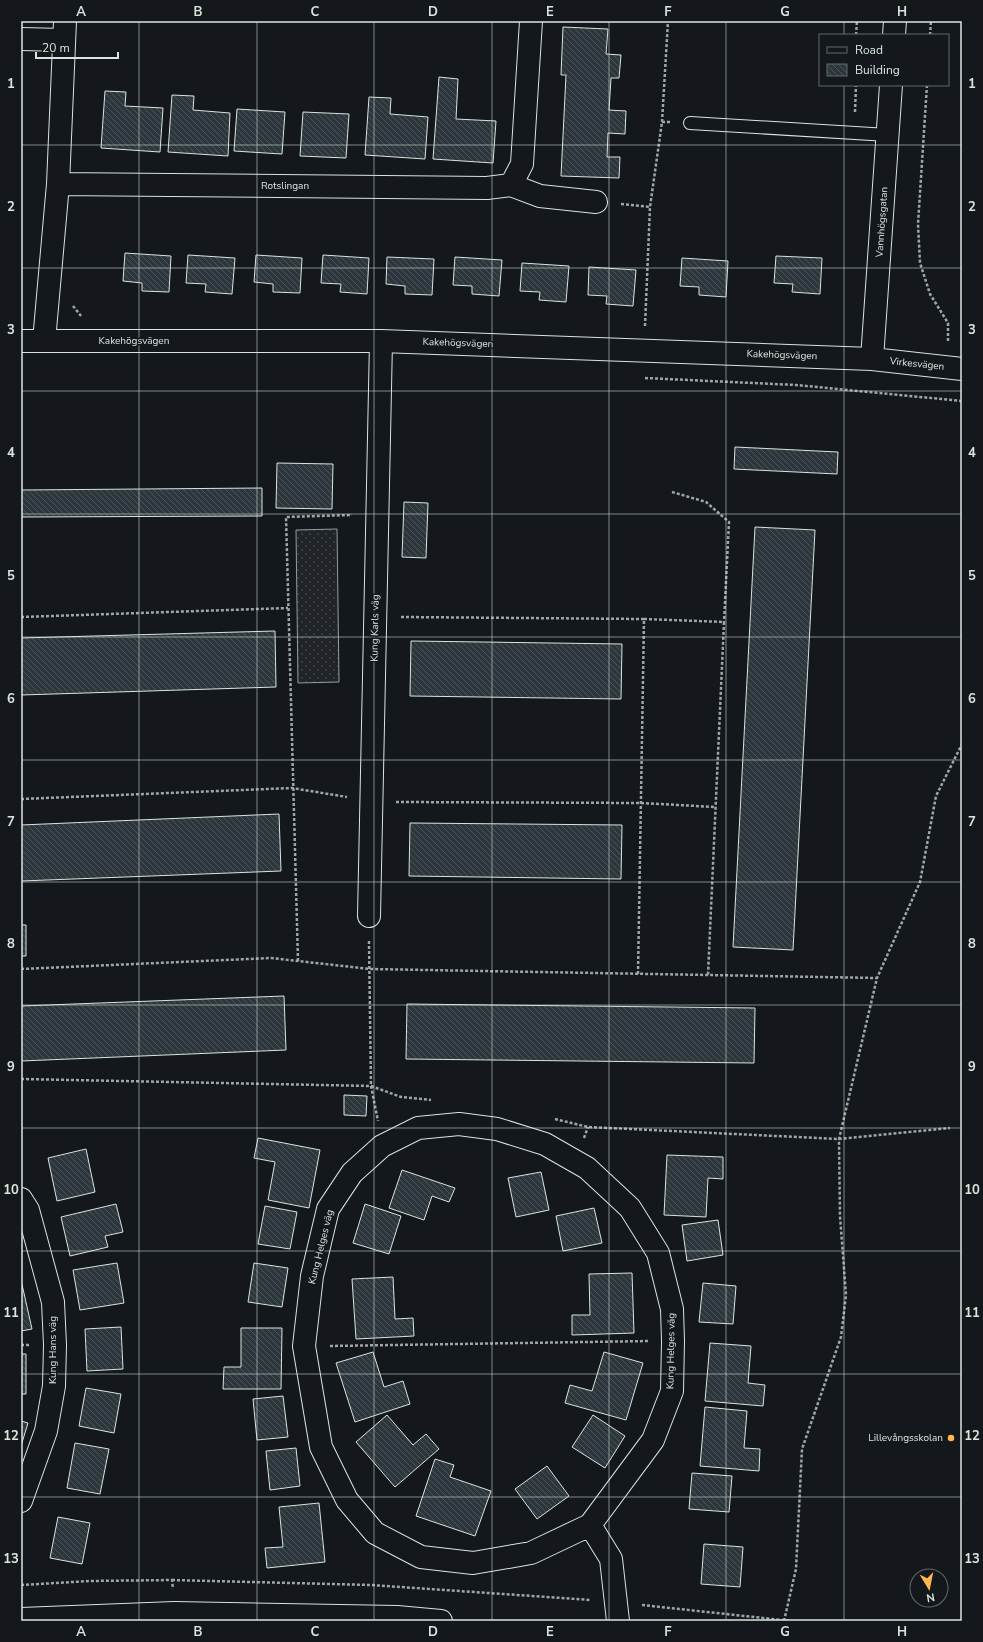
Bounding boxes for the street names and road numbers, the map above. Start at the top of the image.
street label: Rotslingan [261,179,309,193]
street label: Vannhögsgatan [872,186,891,259]
street label: Kakehögsvägen [99,334,169,348]
street label: Kakehögsvägen [422,335,494,351]
street label: Kakehögsvägen [746,347,818,363]
street label: Virkesvägen [888,354,945,374]
street label: Kung Karls väg [367,594,383,662]
street label: Kung Helges väg [305,1208,337,1286]
street label: Kung Helges väg [663,1313,679,1389]
street label: Kung Hans väg [46,1316,60,1384]

